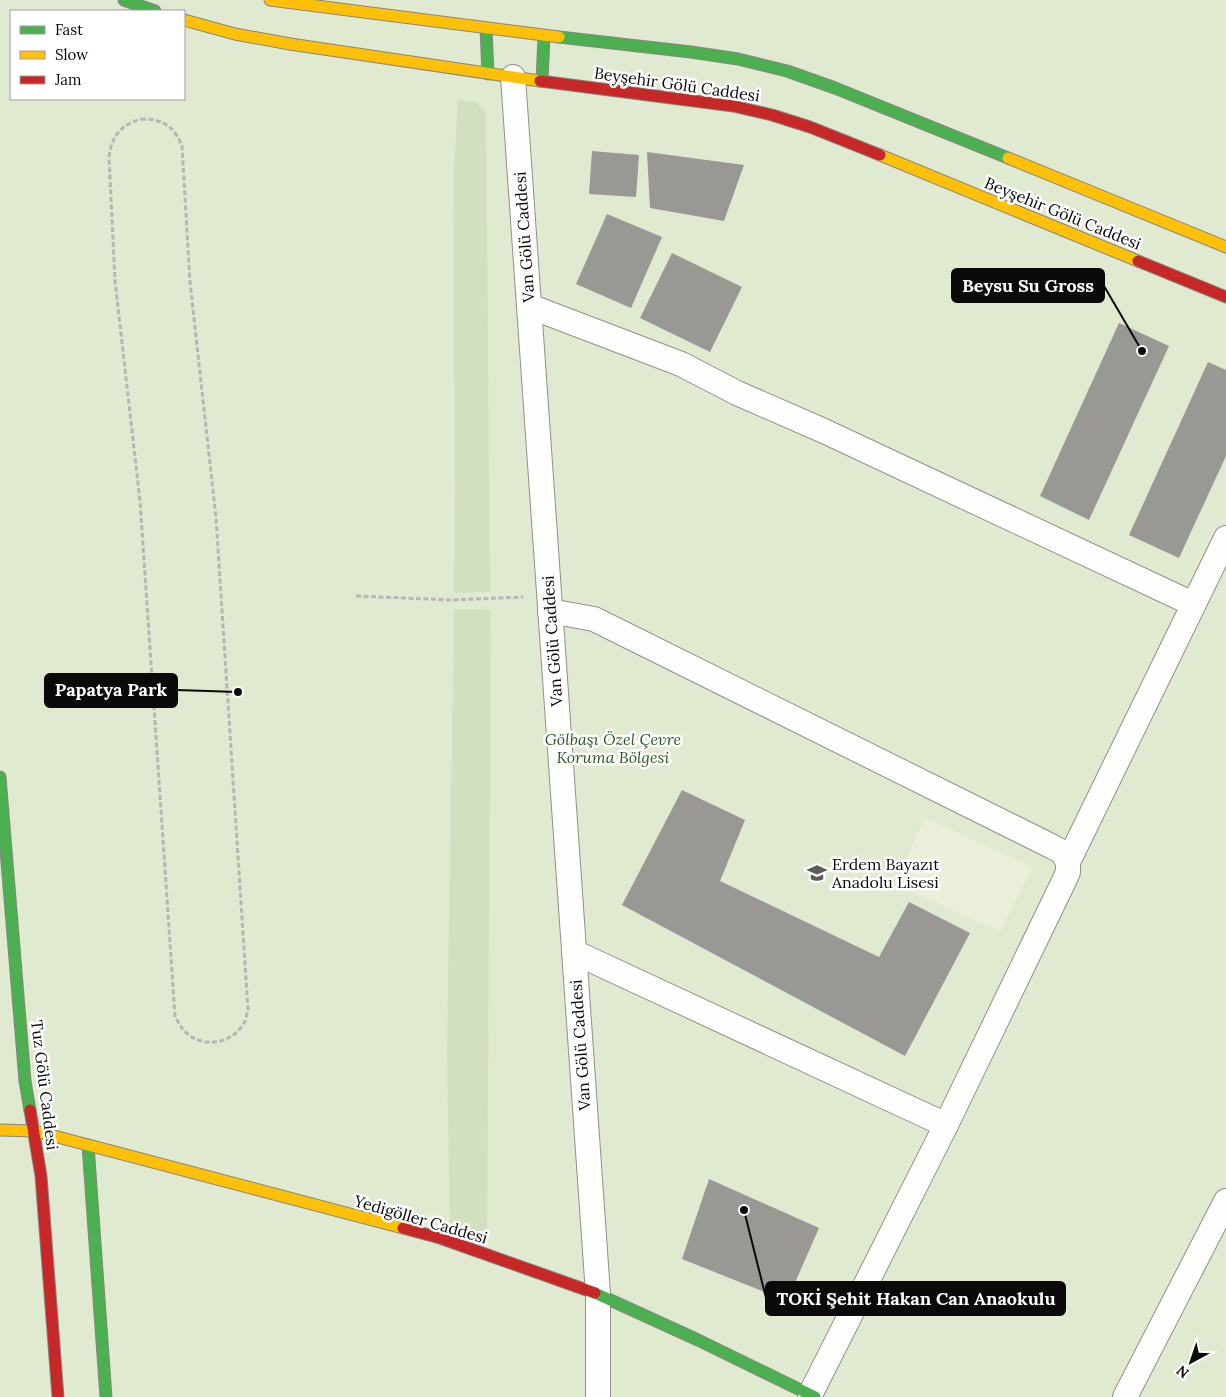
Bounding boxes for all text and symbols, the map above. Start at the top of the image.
legend [10,10,185,100]
text: Fast [55,20,83,39]
text: Slow [55,45,88,64]
street label: Beyşehir Gölü Caddesi [593,62,761,106]
text: Jam [54,70,82,89]
street label: Van Gölü Caddesi [509,171,539,304]
street label: Beyşehir Gölü Caddesi [982,172,1144,254]
callout: Beysu Su Gross [952,269,1104,302]
text: Beysu Su Gross [962,274,1094,297]
street label: Van Gölü Caddesi [537,575,567,708]
callout: Papatya Park [45,674,177,707]
text: Papatya Park [55,678,167,701]
park label: Gölbaşı Özel Çevre Koruma Bölgesi [545,729,682,767]
place label: Erdem Bayazıt Anadolu Lisesi [831,854,940,892]
school or university icon: Erdem Bayazıt Anadolu Lisesi [806,862,828,884]
street label: Van Gölü Caddesi [565,979,595,1112]
street label: Tuz Gölü Caddesi [27,1019,63,1151]
street label: Yedigöller Caddesi [351,1190,490,1248]
callout: TOKİ Şehit Hakan Can Anaokulu [766,1282,1065,1315]
text: TOKİ Şehit Hakan Can Anaokulu [776,1287,1056,1310]
north arrow [1166,1337,1216,1387]
text: N [1173,1361,1193,1382]

